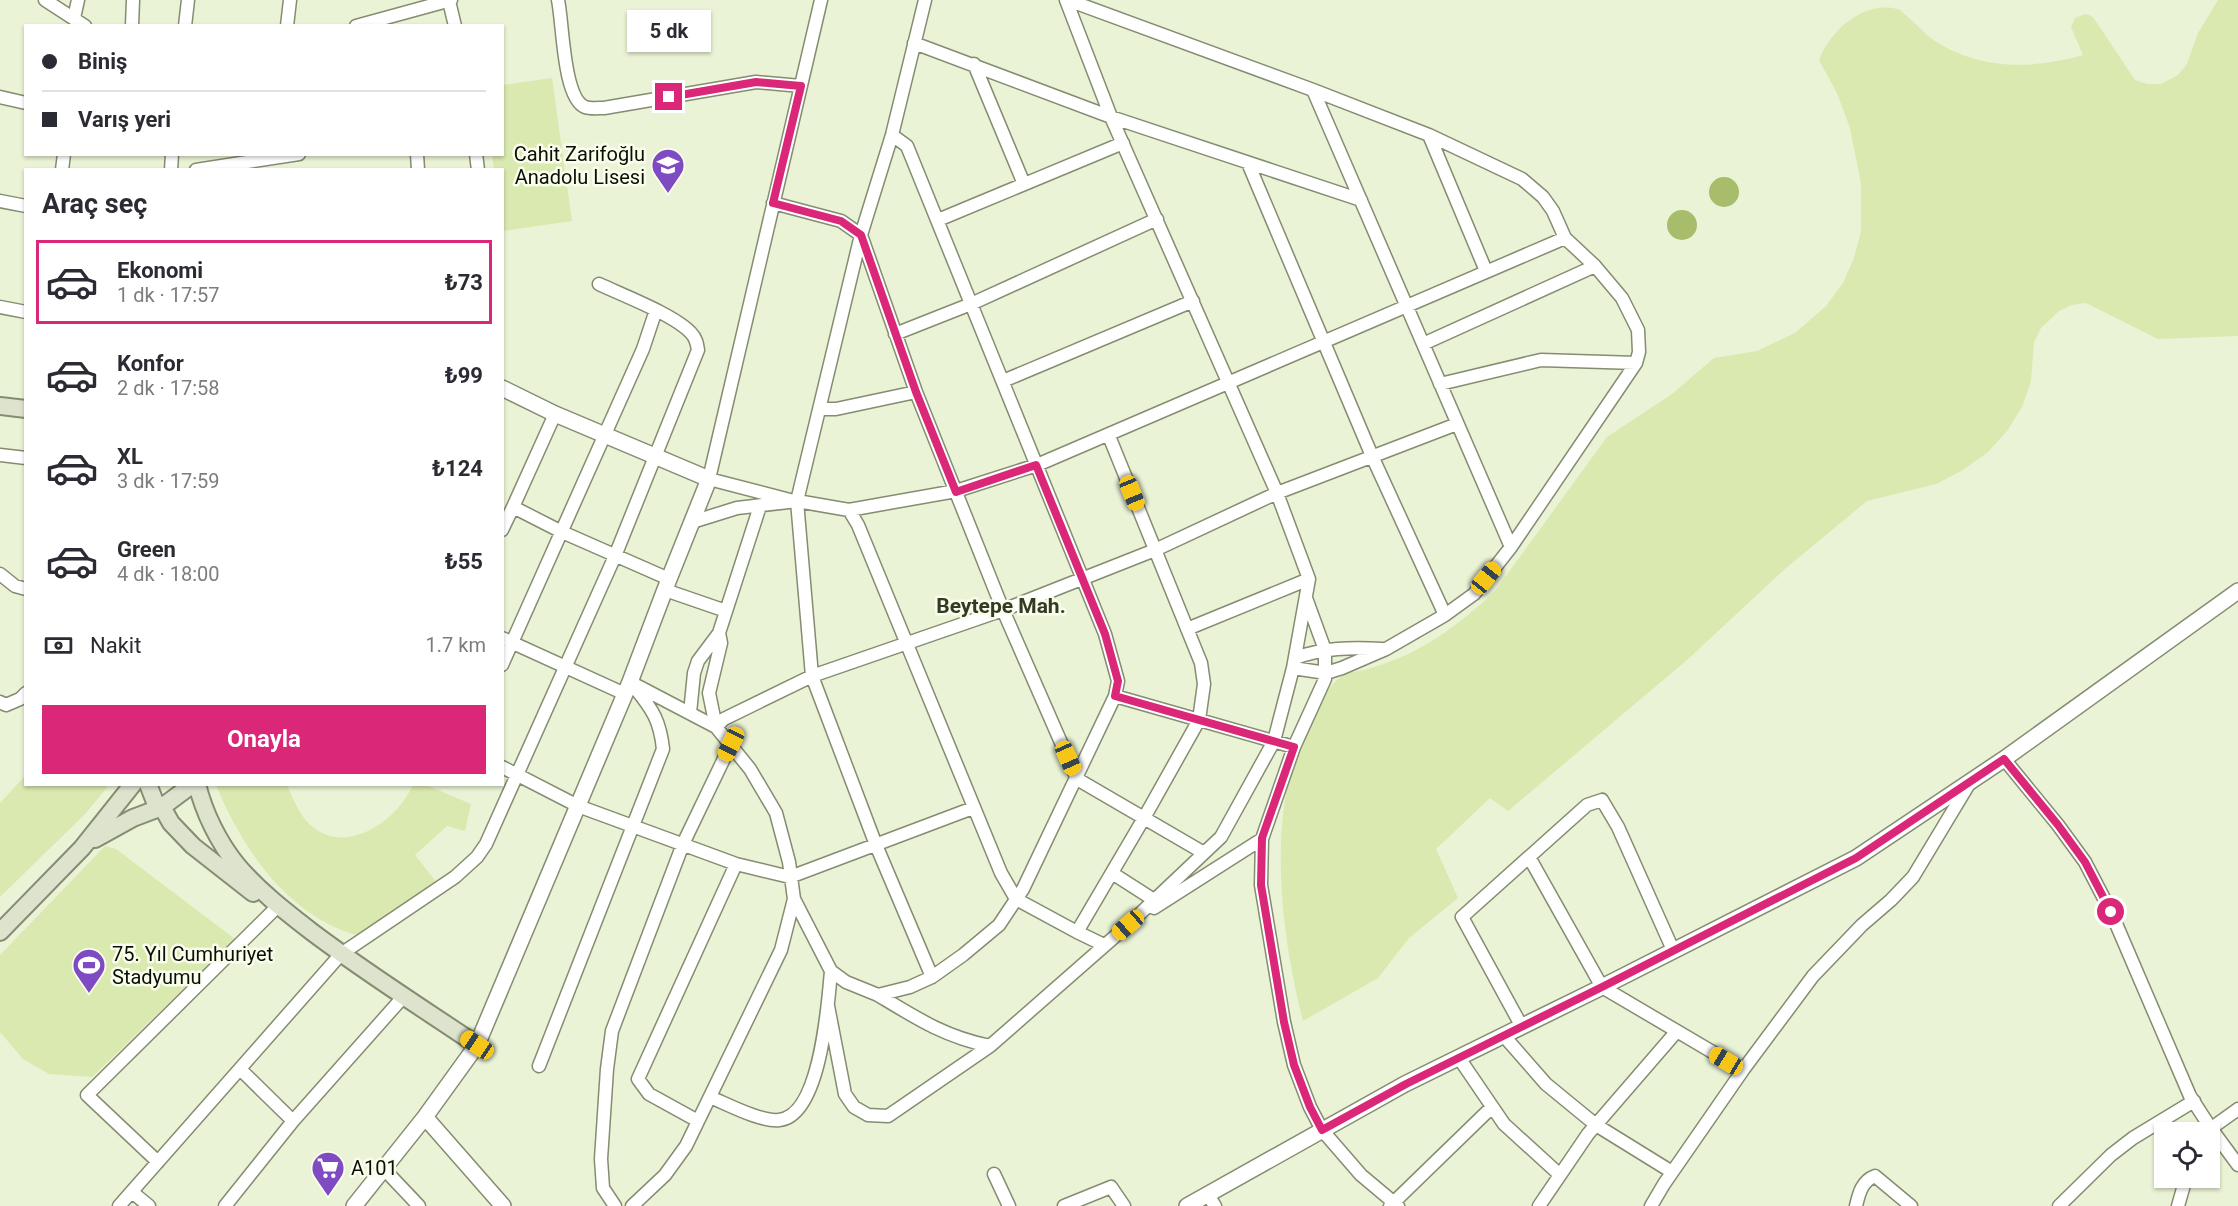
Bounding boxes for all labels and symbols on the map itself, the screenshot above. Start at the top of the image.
callout: 5 dk [627,10,711,52]
route end [655,83,682,110]
place label: Cahit Zarifoğlu Anadolu Lisesi [514,142,645,189]
school or university icon: Cahit Zarifoğlu Anadolu Lisesi [650,147,686,194]
car [1117,473,1147,513]
car [1468,558,1504,598]
district label: Beytepe Mah. [936,594,1066,618]
car [715,724,747,764]
car [1052,738,1084,778]
route start [2097,898,2124,925]
car [1109,906,1147,944]
place label: 75. Yıl Cumhuriyet Stadyumu [112,942,273,989]
sports icon: 75. Yıl Cumhuriyet Stadyumu [71,947,107,994]
car [457,1027,497,1063]
car [1706,1044,1746,1078]
supermarket icon: A101 [310,1150,346,1197]
place label: A101 [351,1156,398,1180]

